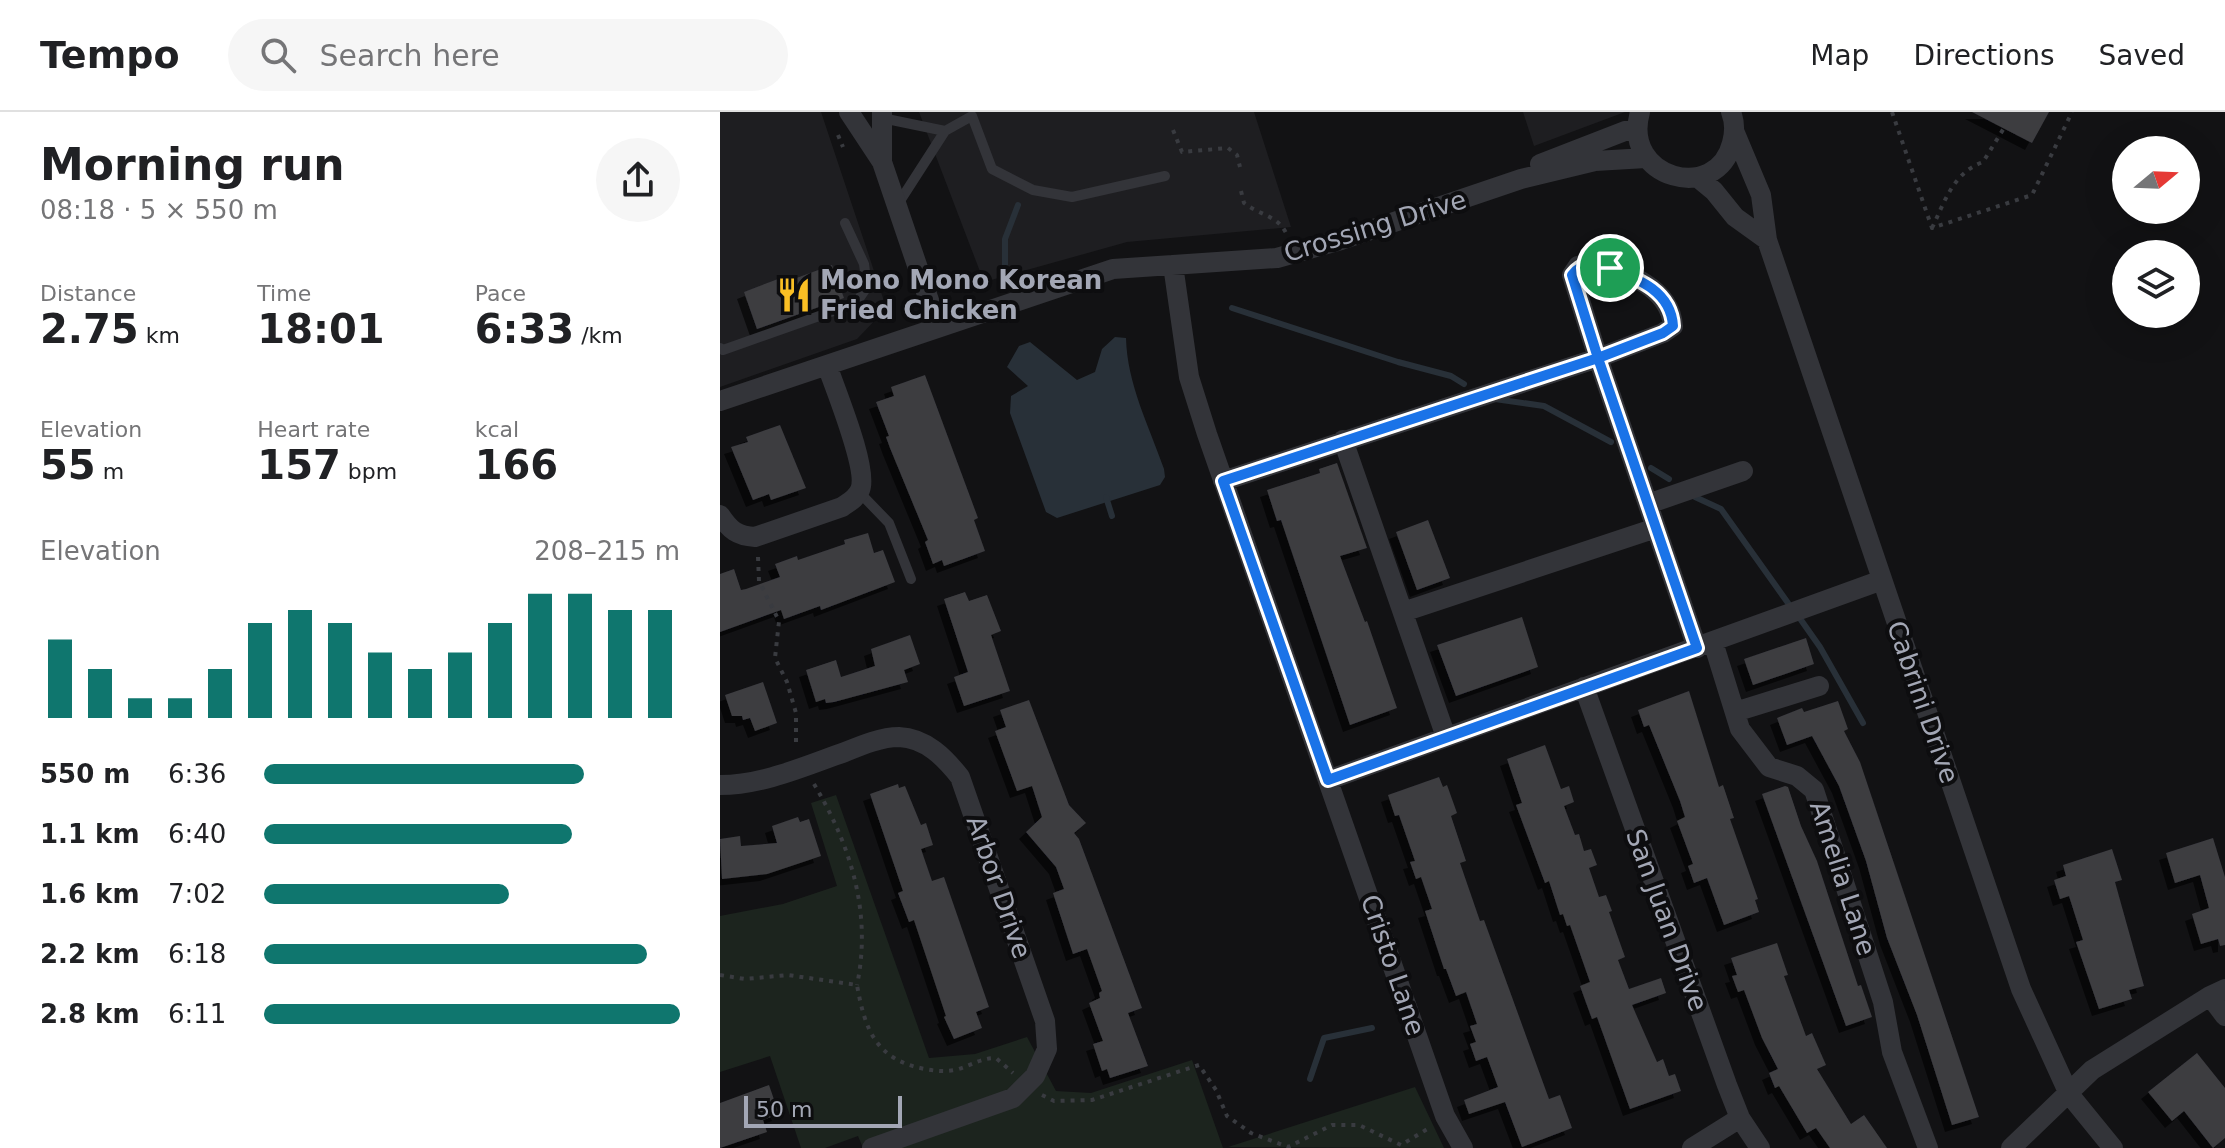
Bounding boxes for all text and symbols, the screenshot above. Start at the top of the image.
search box [228,19,788,91]
text: Tempo [40,33,180,77]
icon: search [256,33,300,77]
text: Search here [320,38,500,73]
text: Map [1810,39,1869,72]
text: Directions [1913,39,2054,72]
text: Saved [2098,39,2185,72]
north arrow [2112,136,2200,224]
map controls [2112,136,2200,328]
button: share [596,138,680,222]
text: Morning run [40,139,345,190]
street label: Crossing Drive [1280,184,1470,268]
text: 08:18 · 5 × 550 m [40,195,278,225]
pin [1576,234,1644,302]
button: layers [2112,240,2200,328]
icon: arrive [1588,246,1632,290]
place label: Mono Mono Korean Fried Chicken [820,265,1102,325]
restaurant icon: Mono Mono Korean Fried Chicken [775,276,813,314]
text: Distance [40,281,136,306]
text: Time [257,281,311,306]
text: Pace [475,281,526,306]
text: 2.75 [40,306,139,352]
text: 18:01 [257,306,385,352]
text: 6:33 [475,306,574,352]
text: km [139,323,180,348]
text: /km [574,323,623,348]
text: Elevation [40,417,142,442]
text: Heart rate [257,417,370,442]
text: kcal [475,417,519,442]
text: 55 [40,442,96,488]
text: 157 [257,442,341,488]
text: 166 [475,442,558,488]
text: m [96,459,124,484]
text: bpm [341,459,397,484]
text: Elevation [40,536,161,566]
text: 208–215 m [534,536,680,566]
street label: Cabrini Drive [1881,617,1965,787]
text: 550 m [40,759,130,789]
text: 6:36 [168,759,226,789]
street label: Amelia Lane [1804,797,1882,959]
street label: Arbor Drive [961,812,1037,962]
text: 1.1 km [40,819,140,849]
text: 6:40 [168,819,226,849]
street label: San Juan Drive [1620,825,1714,1015]
text: 1.6 km [40,879,140,909]
text: 7:02 [168,879,226,909]
street label: Cristo Lane [1355,891,1431,1039]
text: 2.2 km [40,939,140,969]
text: 6:18 [168,939,226,969]
text: 2.8 km [40,999,140,1029]
text: 6:11 [168,999,226,1029]
scale bar [744,1092,902,1128]
text: 50 m [756,1097,812,1122]

